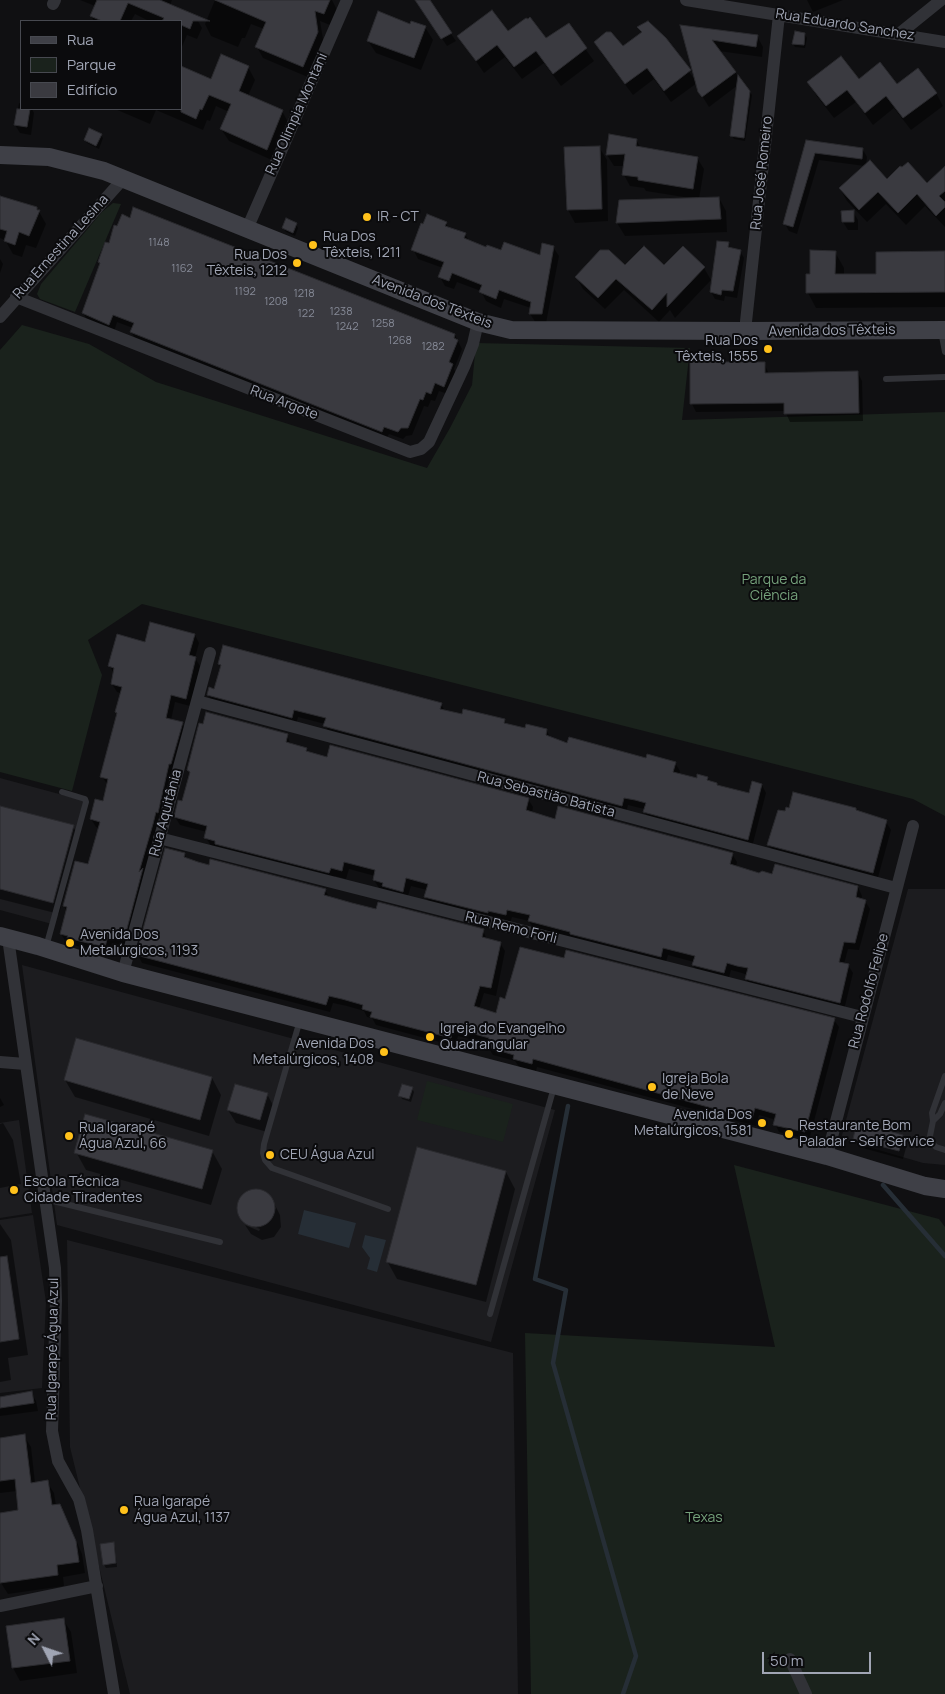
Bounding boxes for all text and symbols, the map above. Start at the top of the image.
street label: Rua Eduardo Sanchez [774,6,916,44]
legend [20,20,182,110]
text: Rua [67,29,94,50]
street label: Rua Olimpia Montani [263,50,331,178]
text: Parque [67,54,116,75]
text: Edifício [67,79,117,100]
street label: Rua José Romeiro [748,115,776,231]
street label: Rua Ernestina Lesina [10,191,112,303]
place label: IR - CT [377,209,419,225]
marker: IR - CT [361,211,373,223]
place label: Rua Dos Têxteis, 1211 [323,229,401,262]
house number: 1148 [148,236,170,250]
marker: Rua Dos Têxteis, 1211 [307,239,319,251]
place label: Rua Dos Têxteis, 1212 [207,247,287,280]
marker: Rua Dos Têxteis, 1212 [291,257,303,269]
house number: 1162 [171,262,193,276]
street label: Avenida dos Têxteis [370,271,494,333]
house number: 1192 [234,285,256,299]
house number: 1218 [293,287,315,301]
house number: 1208 [264,295,288,309]
house number: 1238 [329,305,353,319]
house number: 122 [298,307,314,321]
house number: 1258 [371,317,395,331]
house number: 1242 [335,320,359,334]
street label: Avenida dos Têxteis [768,321,896,341]
place label: Rua Dos Têxteis, 1555 [675,333,758,366]
house number: 1268 [388,334,412,348]
house number: 1282 [421,340,445,354]
marker: Rua Dos Têxteis, 1555 [762,343,774,355]
street label: Rua Argote [248,382,320,424]
park label: Parque da Ciência [742,572,806,604]
street label: Rua Aquitânia [146,768,186,858]
street label: Rua Sebastião Batista [475,769,617,821]
street label: Rua Remo Forli [463,908,559,948]
place label: Avenida Dos Metalúrgicos, 1193 [80,927,198,960]
street label: Rua Rodolfo Felipe [846,932,892,1050]
marker: Avenida Dos Metalúrgicos, 1193 [64,937,76,949]
place label: Igreja do Evangelho Quadrangular [440,1021,565,1054]
marker: Igreja do Evangelho Quadrangular [424,1031,436,1043]
place label: Avenida Dos Metalúrgicos, 1408 [253,1036,374,1068]
marker: Avenida Dos Metalúrgicos, 1408 [378,1046,390,1058]
place label: Igreja Bola de Neve [662,1071,729,1104]
marker: Igreja Bola de Neve [646,1081,658,1093]
place label: Avenida Dos Metalúrgicos, 1581 [634,1107,752,1140]
marker: Avenida Dos Metalúrgicos, 1581 [756,1117,768,1129]
place label: Restaurante Bom Paladar - Self Service [799,1118,934,1150]
place label: Rua Igarapé Água Azul, 66 [79,1120,167,1152]
marker: Restaurante Bom Paladar - Self Service [783,1128,795,1140]
marker: Rua Igarapé Água Azul, 66 [63,1130,75,1142]
place label: CEU Água Azul [280,1147,375,1163]
marker: CEU Água Azul [264,1149,276,1161]
place label: Escola Técnica Cidade Tiradentes [24,1174,142,1206]
marker: Escola Técnica Cidade Tiradentes [8,1184,20,1196]
street label: Rua Igarapé Água Azul [43,1277,63,1421]
place label: Rua Igarapé Água Azul, 1137 [134,1494,230,1526]
marker: Rua Igarapé Água Azul, 1137 [118,1504,130,1516]
park label: Texas [685,1510,723,1526]
north arrow [20,1624,70,1674]
text: N [23,1629,44,1649]
scale bar [765,1642,874,1674]
text: 50 m [770,1650,804,1671]

